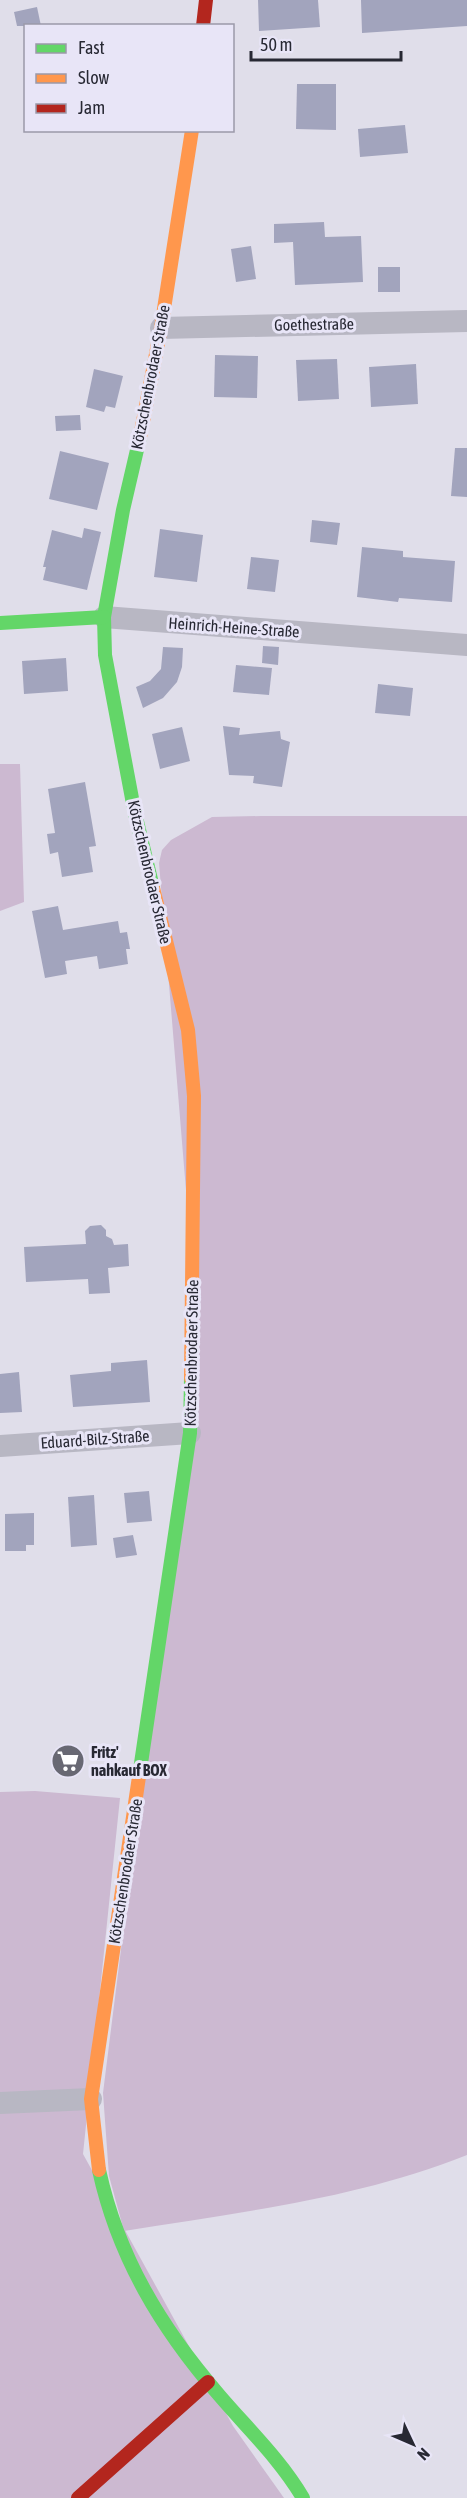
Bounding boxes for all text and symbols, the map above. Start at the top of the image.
legend [24,24,234,132]
scale bar [251,24,401,62]
text: 50 m [260,34,292,55]
text: Fast [78,37,105,58]
text: Slow [78,67,109,88]
text: Jam [78,97,105,118]
street label: Kötzschenbrodaer Straße [127,303,173,451]
street label: Goethestraße [274,314,354,334]
street label: Heinrich-Heine-Straße [168,613,300,641]
street label: Kötzschenbrodaer Straße [125,798,175,946]
street label: Kötzschenbrodaer Straße [181,1279,201,1427]
street label: Eduard-Bilz-Straße [40,1426,150,1452]
supermarket icon: Fritz' nahkauf BOX [50,1743,86,1779]
place label: Fritz' nahkauf BOX [91,1743,167,1779]
street label: Kötzschenbrodaer Straße [105,1797,145,1945]
north arrow [383,2414,443,2474]
text: N [414,2445,434,2464]

